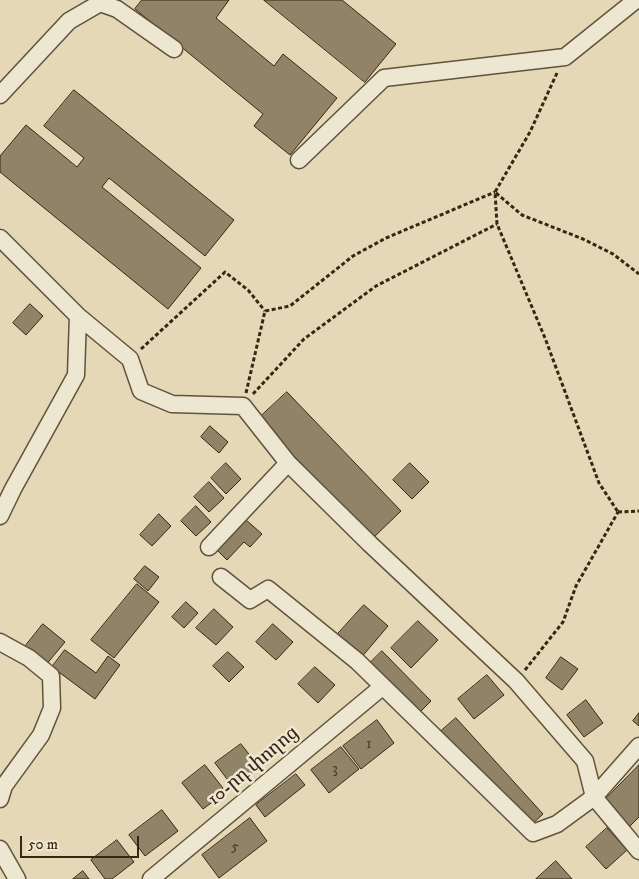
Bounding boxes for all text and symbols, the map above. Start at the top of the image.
street label: 10-րդ փողոց [204,722,304,812]
house number: 1 [366,735,372,755]
house number: 3 [332,760,338,780]
scale bar [22,826,141,858]
text: 50 m [28,835,58,854]
house number: 5 [231,838,239,858]

